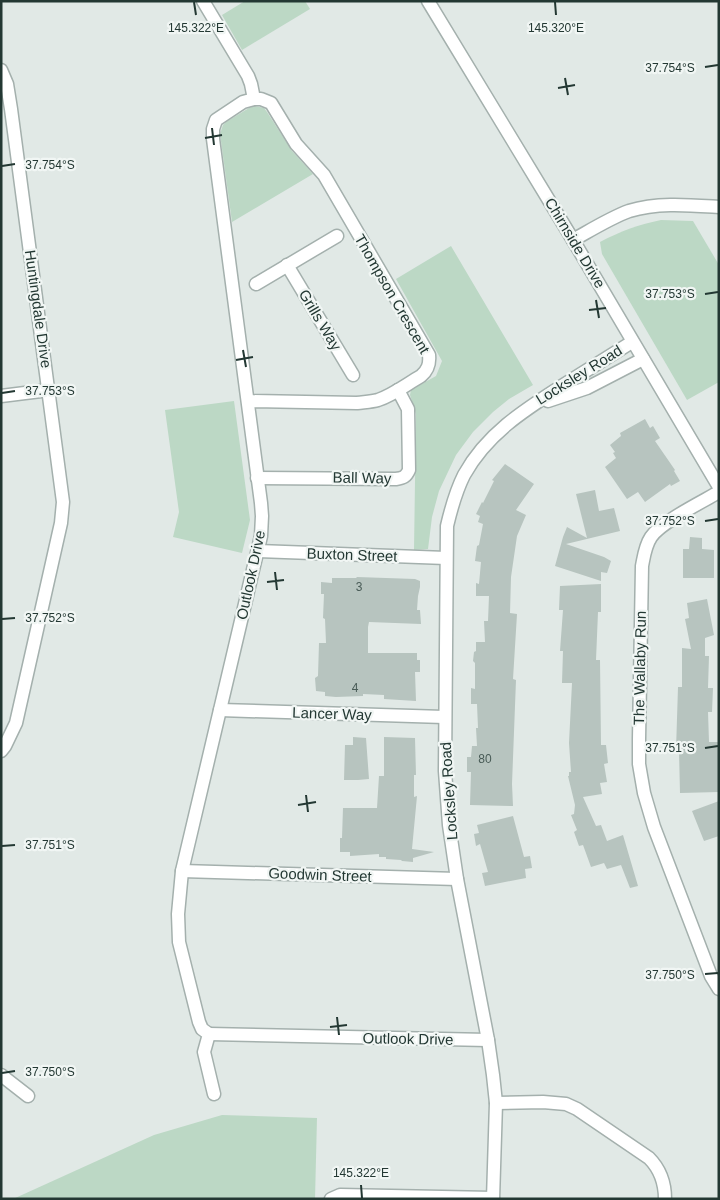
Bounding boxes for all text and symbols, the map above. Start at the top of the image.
text: 145.322°E [168,21,224,35]
text: 145.320°E [528,21,584,35]
text: 37.754°S [645,61,695,75]
text: 37.754°S [25,158,75,172]
street label: Chirnside Drive [542,194,609,291]
street label: Thompson Crescent [351,231,434,357]
street label: Huntingdale Drive [22,249,55,369]
street label: Grills Way [296,286,345,354]
text: 37.753°S [645,287,695,301]
street label: Locksley Road [533,341,625,408]
text: 37.753°S [25,384,75,398]
street label: Ball Way [333,468,392,487]
text: 37.752°S [645,514,695,528]
street label: Outlook Drive [233,529,268,621]
street label: Buxton Street [306,544,399,565]
house number: 3 [356,580,363,594]
text: 37.752°S [25,611,75,625]
street label: The Wallaby Run [630,611,649,725]
house number: 4 [352,681,359,695]
street label: Lancer Way [292,704,373,723]
street label: Locksley Road [437,741,460,841]
text: 37.751°S [645,741,695,755]
house number: 80 [478,752,492,766]
text: 37.751°S [25,838,75,852]
street label: Goodwin Street [268,864,373,885]
text: 37.750°S [645,968,695,982]
street label: Outlook Drive [362,1029,454,1048]
text: 37.750°S [25,1065,75,1079]
text: 145.322°E [333,1166,389,1180]

